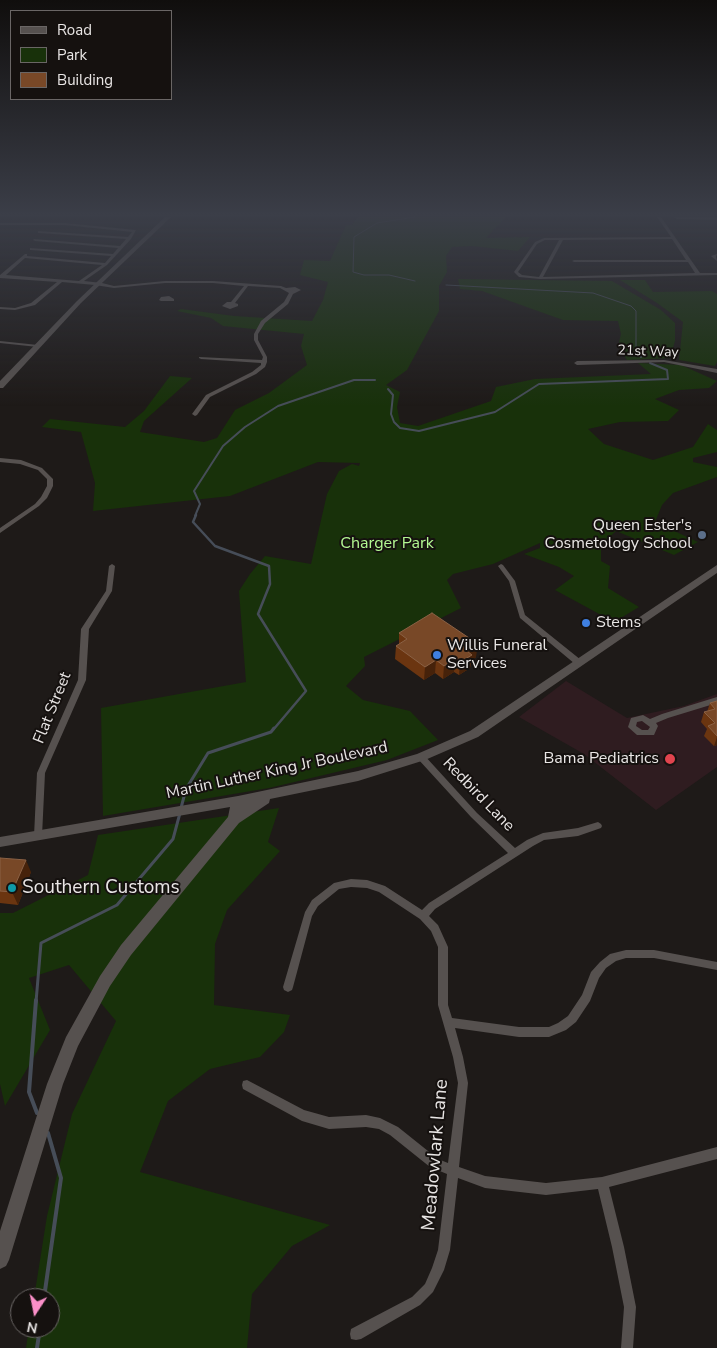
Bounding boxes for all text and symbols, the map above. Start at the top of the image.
legend [10,10,172,100]
text: Road [57,20,92,40]
text: Park [57,45,87,65]
text: Building [57,70,113,90]
street label: 21st Way [617,343,679,361]
place label: Queen Ester's Cosmetology School [544,516,692,554]
marker: Queen Ester's Cosmetology School [696,529,708,541]
park label: Charger Park [340,534,434,554]
place label: Stems [596,613,641,633]
marker: Stems [580,617,592,629]
place label: Willis Funeral Services [447,636,547,674]
marker: Willis Funeral Services [431,649,443,661]
street label: Flat Street [30,669,76,747]
street label: Martin Luther King Jr Boulevard [165,738,389,804]
place label: Bama Pediatrics [543,749,659,769]
marker: Bama Pediatrics [663,752,677,766]
street label: Redbird Lane [438,754,518,836]
place label: Southern Customs [22,877,180,899]
marker: Southern Customs [6,882,18,894]
street label: Meadowlark Lane [418,1078,454,1232]
north arrow [10,1288,60,1338]
text: N [25,1317,39,1338]

